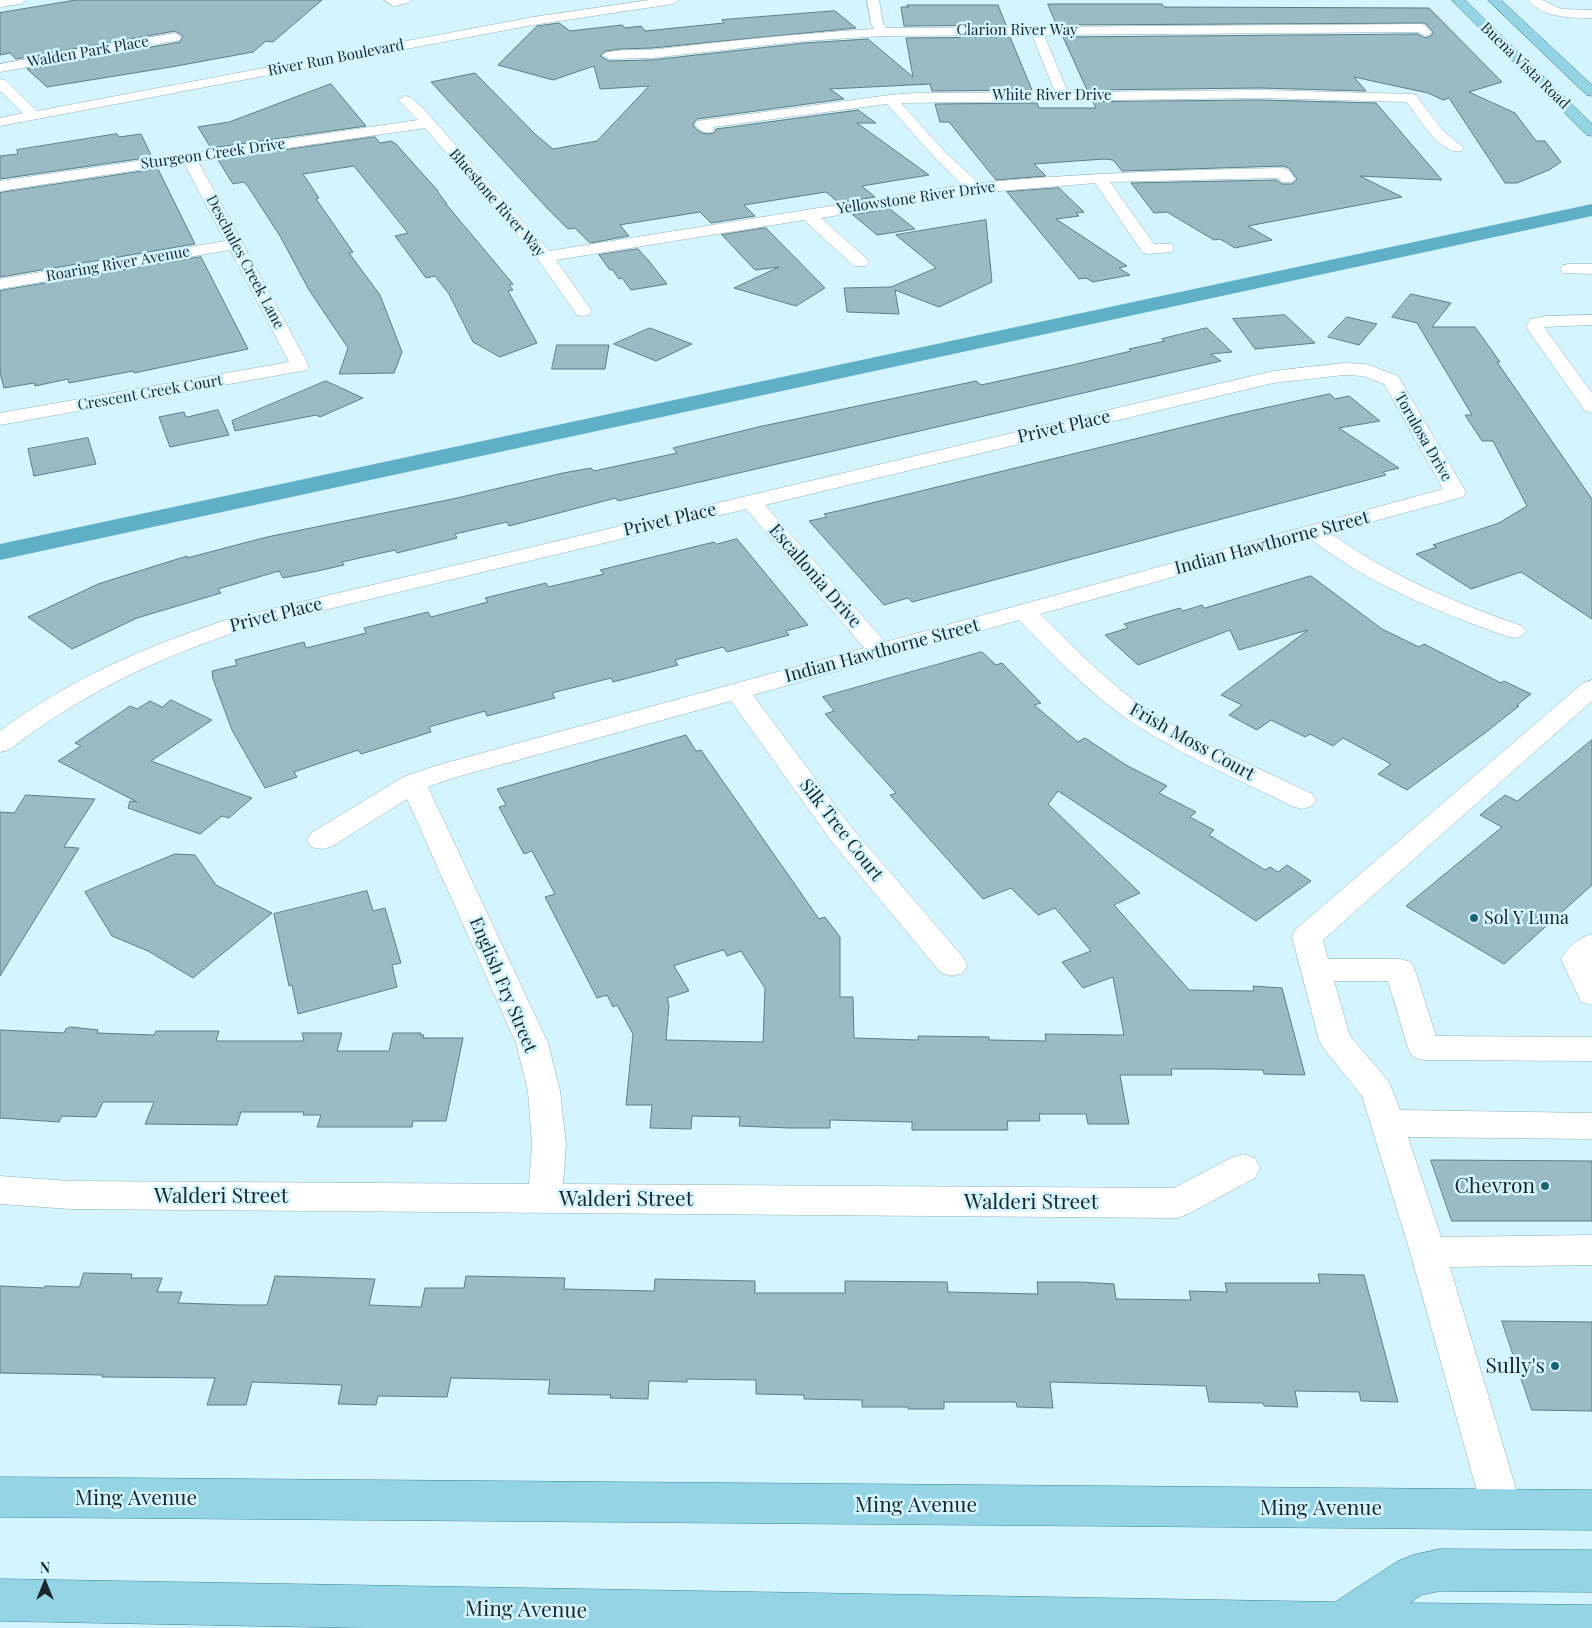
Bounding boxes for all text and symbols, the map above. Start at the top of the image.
street label: Buena Vista Road [1477,19,1573,113]
street label: Clarion River Way [956,21,1078,39]
street label: Walden Park Place [26,32,150,72]
street label: River Run Boulevard [266,36,406,80]
street label: White River Drive [992,86,1112,104]
street label: Sturgeon Creek Drive [140,135,286,173]
street label: Bluestone River Way [445,145,549,261]
street label: Yellowstone River Drive [836,178,996,218]
street label: Deschules Creek Lane [202,192,288,332]
street label: Roaring River Avenue [45,242,191,286]
street label: Crescent Creek Court [76,371,224,415]
street label: Torulosa Drive [1390,390,1456,484]
street label: Privet Place [1015,406,1113,448]
street label: Privet Place [621,499,719,541]
street label: Indian Hawthorne Street [1172,507,1372,579]
street label: Escallonia Drive [764,520,866,632]
street label: Privet Place [227,593,325,637]
street label: Indian Hawthorne Street [782,615,982,687]
street label: Frish Moss Court [1126,699,1258,785]
street label: Silk Tree Court [795,775,887,885]
place label: Sol Y Luna [1484,907,1569,929]
marker: Sol Y Luna [1468,912,1480,924]
street label: English Fry Street [465,914,541,1056]
place label: Chevron [1454,1173,1535,1199]
marker: Chevron [1539,1180,1551,1192]
street label: Walderi Street [154,1183,288,1209]
street label: Walderi Street [559,1186,693,1212]
street label: Walderi Street [964,1189,1098,1215]
place label: Sully's [1486,1353,1545,1379]
marker: Sully's [1549,1360,1561,1372]
street label: Ming Avenue [75,1485,197,1511]
street label: Ming Avenue [855,1492,977,1518]
street label: Ming Avenue [1260,1495,1382,1521]
north arrow [20,1558,70,1608]
text: N [40,1558,50,1577]
street label: Ming Avenue [465,1596,587,1624]

